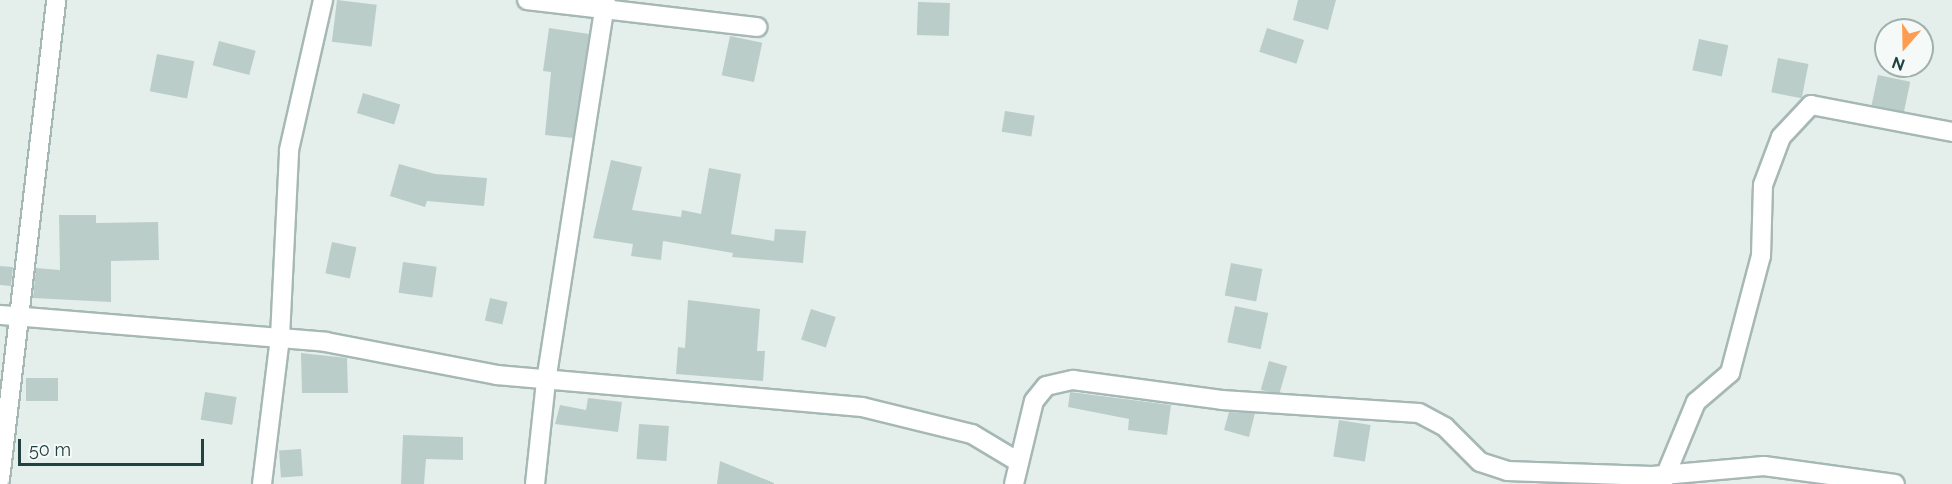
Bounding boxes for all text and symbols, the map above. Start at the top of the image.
north arrow [1874,18,1934,78]
text: N [1889,52,1907,75]
scale bar [21,427,207,465]
text: 50 m [29,439,71,460]

